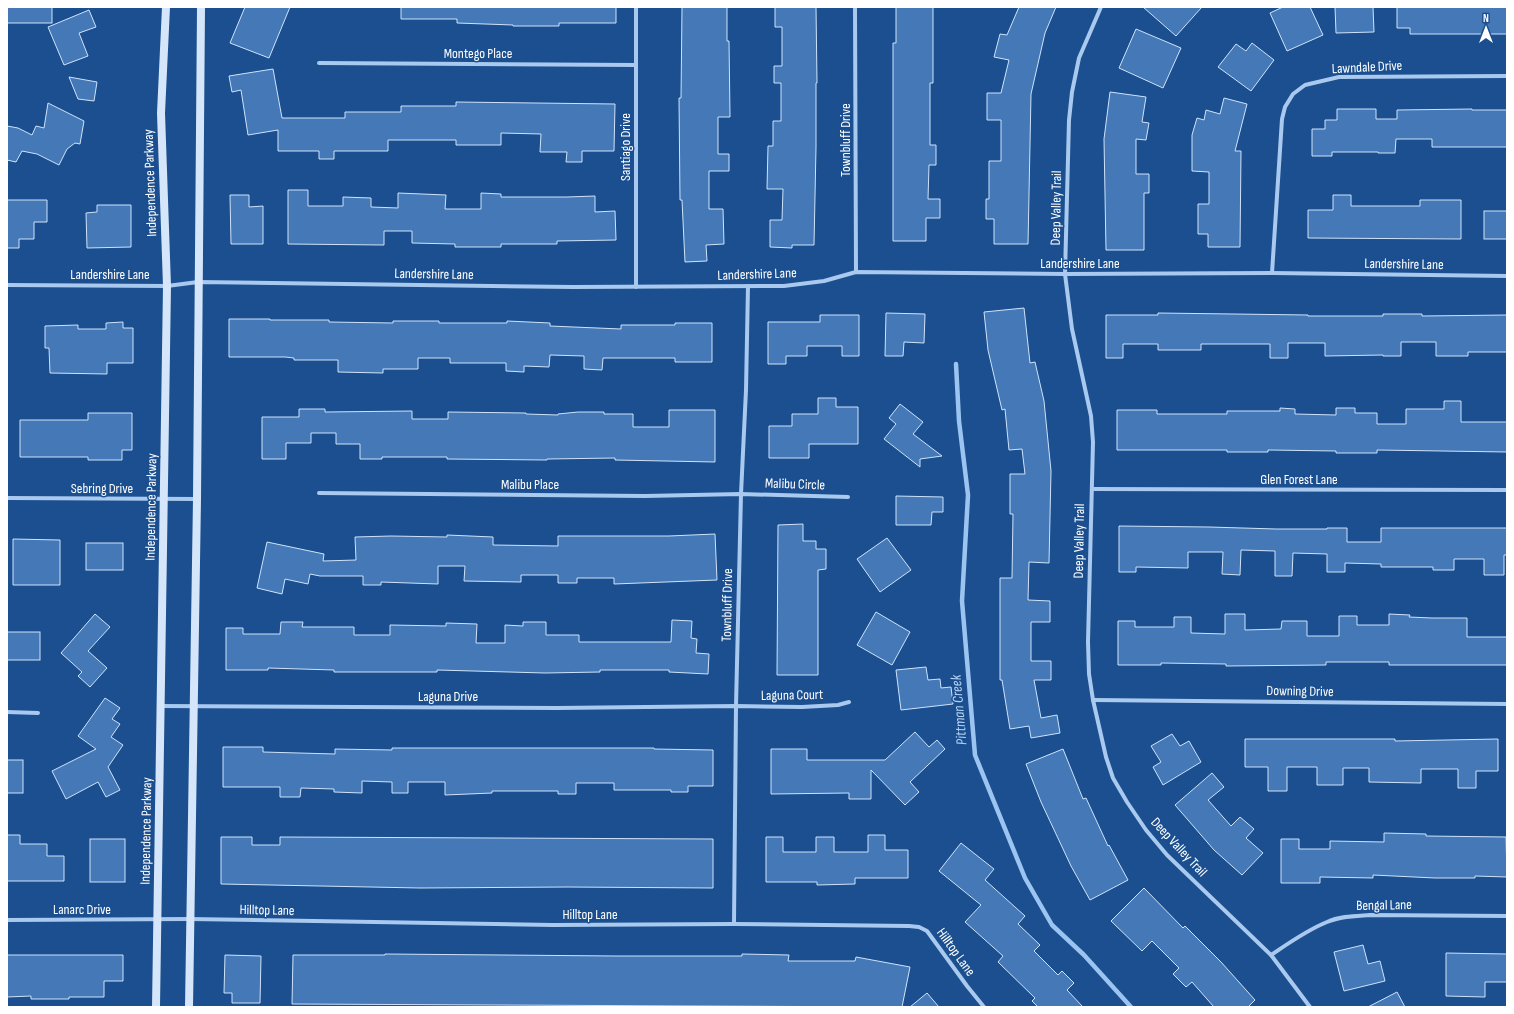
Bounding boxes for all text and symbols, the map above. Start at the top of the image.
north arrow [1466,8,1506,48]
text: N [1483,12,1489,25]
street label: Montego Place [444,45,512,62]
street label: Lawndale Drive [1331,57,1403,77]
street label: Townbluff Drive [837,103,854,177]
street label: Santiago Drive [617,113,634,181]
street label: Independence Parkway [140,128,160,237]
street label: Deep Valley Trail [1047,170,1065,246]
street label: Landershire Lane [1040,255,1120,272]
street label: Landershire Lane [1364,255,1444,273]
street label: Landershire Lane [717,264,797,284]
street label: Landershire Lane [394,265,474,283]
street label: Landershire Lane [70,266,150,283]
street label: Independence Parkway [142,453,160,561]
street label: Glen Forest Lane [1260,471,1338,488]
street label: Malibu Circle [765,474,825,494]
street label: Malibu Place [501,476,559,493]
street label: Sebring Drive [71,480,133,497]
street label: Deep Valley Trail [1070,503,1088,579]
street label: Townbluff Drive [718,568,736,642]
water label: Pittman Creek [946,674,972,746]
street label: Downing Drive [1266,682,1334,700]
street label: Laguna Court [761,686,823,704]
street label: Laguna Drive [418,688,478,705]
street label: Independence Parkway [137,777,155,885]
street label: Deep Valley Trail [1147,814,1211,880]
street label: Bengal Lane [1356,896,1412,914]
street label: Lanarc Drive [53,901,111,918]
street label: Hilltop Lane [239,901,295,919]
street label: Hilltop Lane [562,906,618,923]
street label: Hilltop Lane [933,925,979,979]

